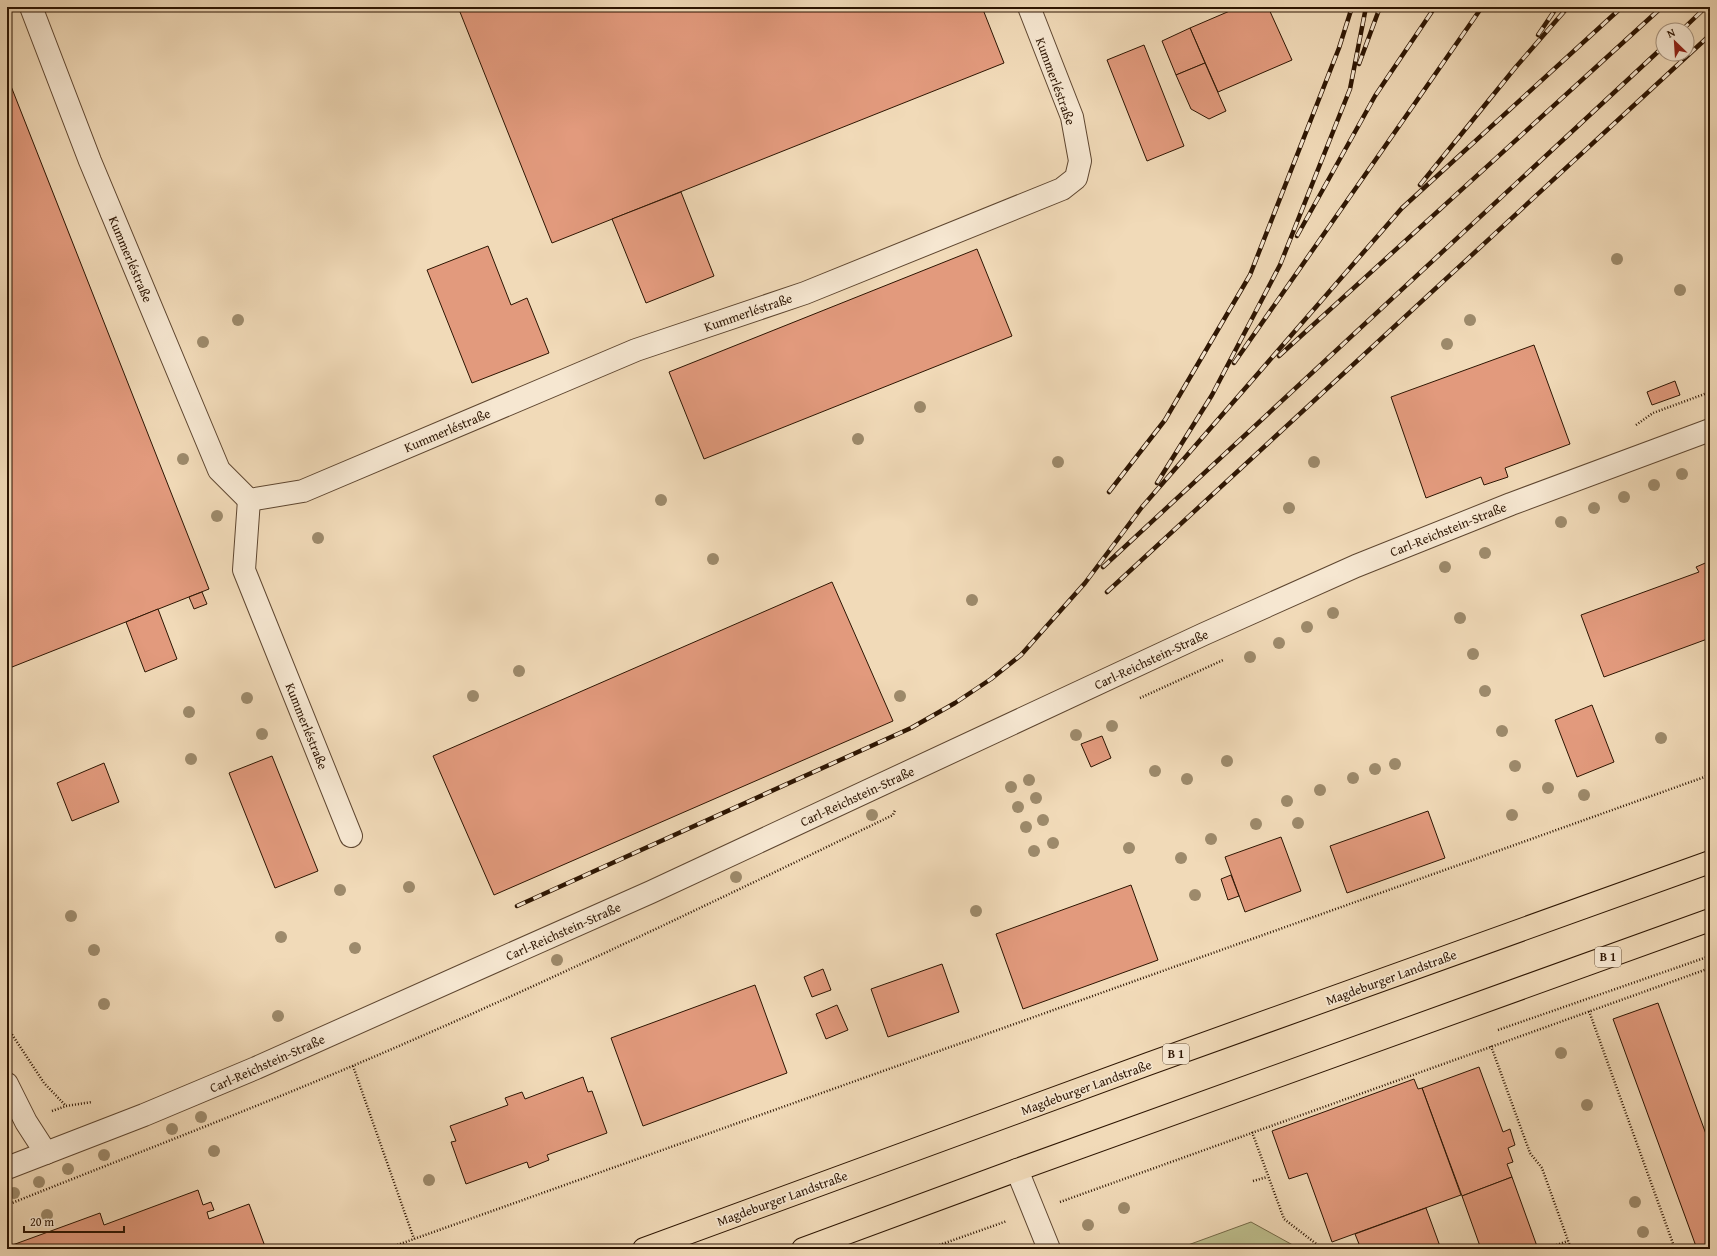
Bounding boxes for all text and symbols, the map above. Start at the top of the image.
north arrow [1655,22,1695,62]
text: N [1664,24,1678,42]
street label: Kummerléstraße [1031,35,1080,128]
street label: Kummerléstraße [104,213,157,305]
street label: Kummerléstraße [702,289,795,336]
street label: Kummerléstraße [401,404,493,457]
street label: Carl-Reichstein-Straße [1387,497,1509,562]
street label: Carl-Reichstein-Straße [1091,625,1211,694]
street label: Kummerléstraße [280,680,333,772]
street label: Carl-Reichstein-Straße [797,762,917,831]
street label: Carl-Reichstein-Straße [503,898,624,965]
street label: Magdeburger Landstraße [1323,945,1459,1010]
road number: B 1 [1595,947,1621,967]
street label: Carl-Reichstein-Straße [207,1030,328,1097]
road number: B 1 [1163,1044,1189,1064]
street label: Magdeburger Landstraße [1018,1055,1154,1120]
street label: Magdeburger Landstraße [714,1166,850,1231]
scale bar [24,1208,124,1234]
text: 20 m [30,1213,54,1230]

